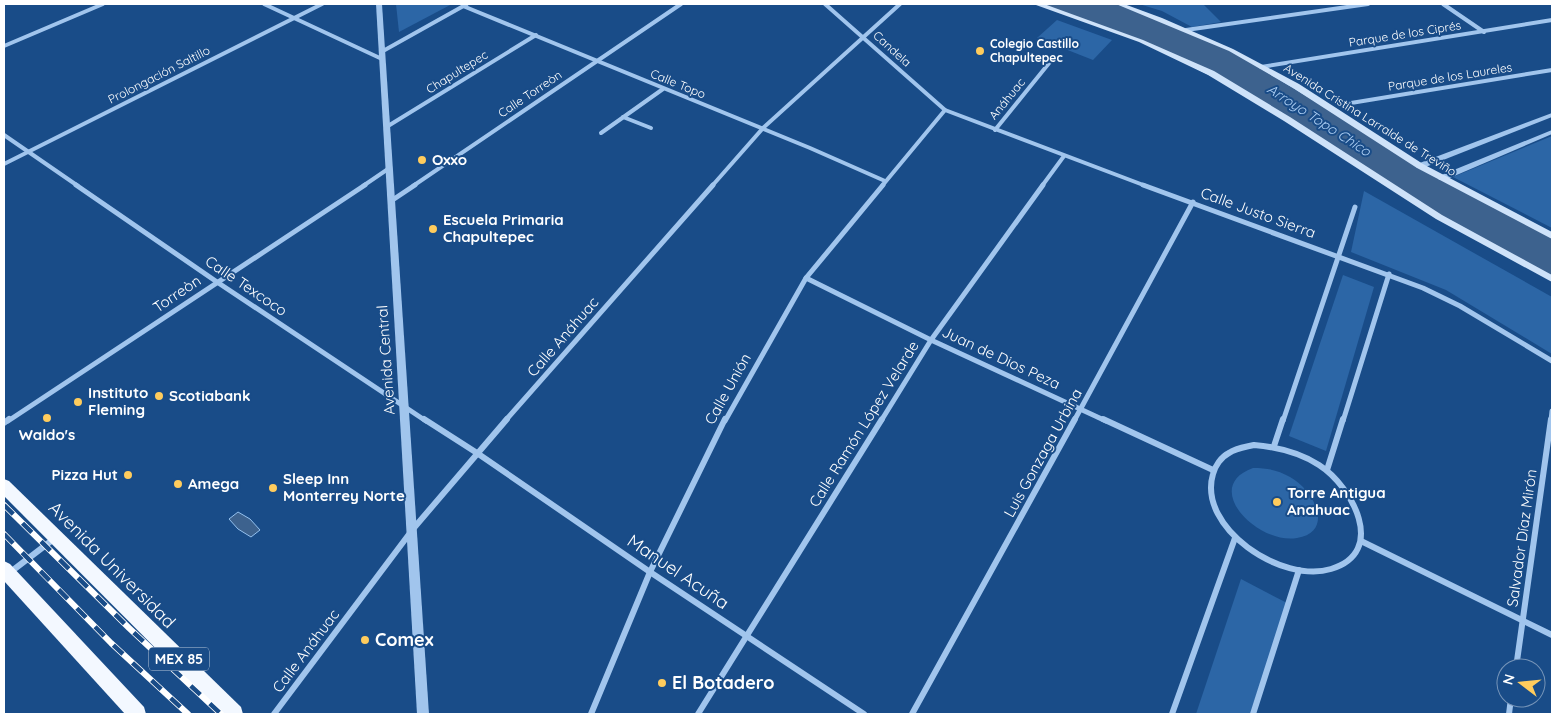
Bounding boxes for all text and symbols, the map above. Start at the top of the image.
street label: Parque de los Ciprés [1348,17,1462,50]
street label: Candela [870,28,914,70]
place label: Colegio Castillo Chapultepec [990,36,1079,65]
street label: Prolongación Saltillo [105,42,212,107]
marker: Colegio Castillo Chapultepec [974,45,986,57]
street label: Chapultepec [423,47,490,96]
street label: Parque de los Laureles [1387,59,1513,94]
street label: Avenida Cristina Larralde de Treviño [1281,60,1459,179]
street label: Calle Topo [648,66,708,101]
street label: Calle Torreòn [495,67,564,120]
street label: Anáhuac [985,75,1028,122]
water label: Arroyo Topo Chico [1264,80,1375,161]
place label: Oxxo [432,150,467,169]
marker: Oxxo [416,154,428,166]
street label: Calle Justo Sierra [1198,183,1318,242]
place label: Escuela Primaria Chapultepec [443,210,564,246]
marker: Escuela Primaria Chapultepec [427,223,439,235]
street label: Calle Texcoco [202,251,291,320]
street label: Torreòn [149,271,204,316]
street label: Calle Anáhuac [523,293,603,380]
street label: Avenida Central [372,305,399,416]
street label: Juan de Dios Peza [939,322,1063,393]
street label: Calle Ramón López Velarde [805,337,923,510]
street label: Calle Unión [700,350,755,428]
place label: Instituto Fleming [88,383,148,419]
street label: Luis Gonzaga Urbina [999,385,1086,520]
place label: Scotiabank [169,386,251,405]
marker: Scotiabank [153,390,165,402]
marker: Instituto Fleming [72,396,84,408]
marker: Waldo's [41,412,53,424]
place label: Waldo's [19,425,75,444]
place label: Pizza Hut [52,465,118,484]
street label: Salvador Díaz Mirón [1502,468,1541,608]
marker: Pizza Hut [122,469,134,481]
place label: Sleep Inn Monterrey Norte [283,469,405,505]
place label: Amega [188,474,239,493]
marker: Amega [172,478,184,490]
marker: Sleep Inn Monterrey Norte [267,482,279,494]
place label: Torre Antigua Anahuac [1287,483,1386,519]
street label: Avenida Universidad [44,496,181,633]
marker: Torre Antigua Anahuac [1271,496,1283,508]
street label: Manuel Acuña [623,529,734,614]
street label: Calle Anáhuac [268,605,343,696]
place label: Comex [375,628,434,651]
marker: Comex [359,634,371,646]
road number: MEX 85 [149,648,209,671]
north arrow [1496,658,1546,708]
place label: El Botadero [672,671,774,694]
text: N [1498,672,1519,687]
marker: El Botadero [656,677,668,689]

